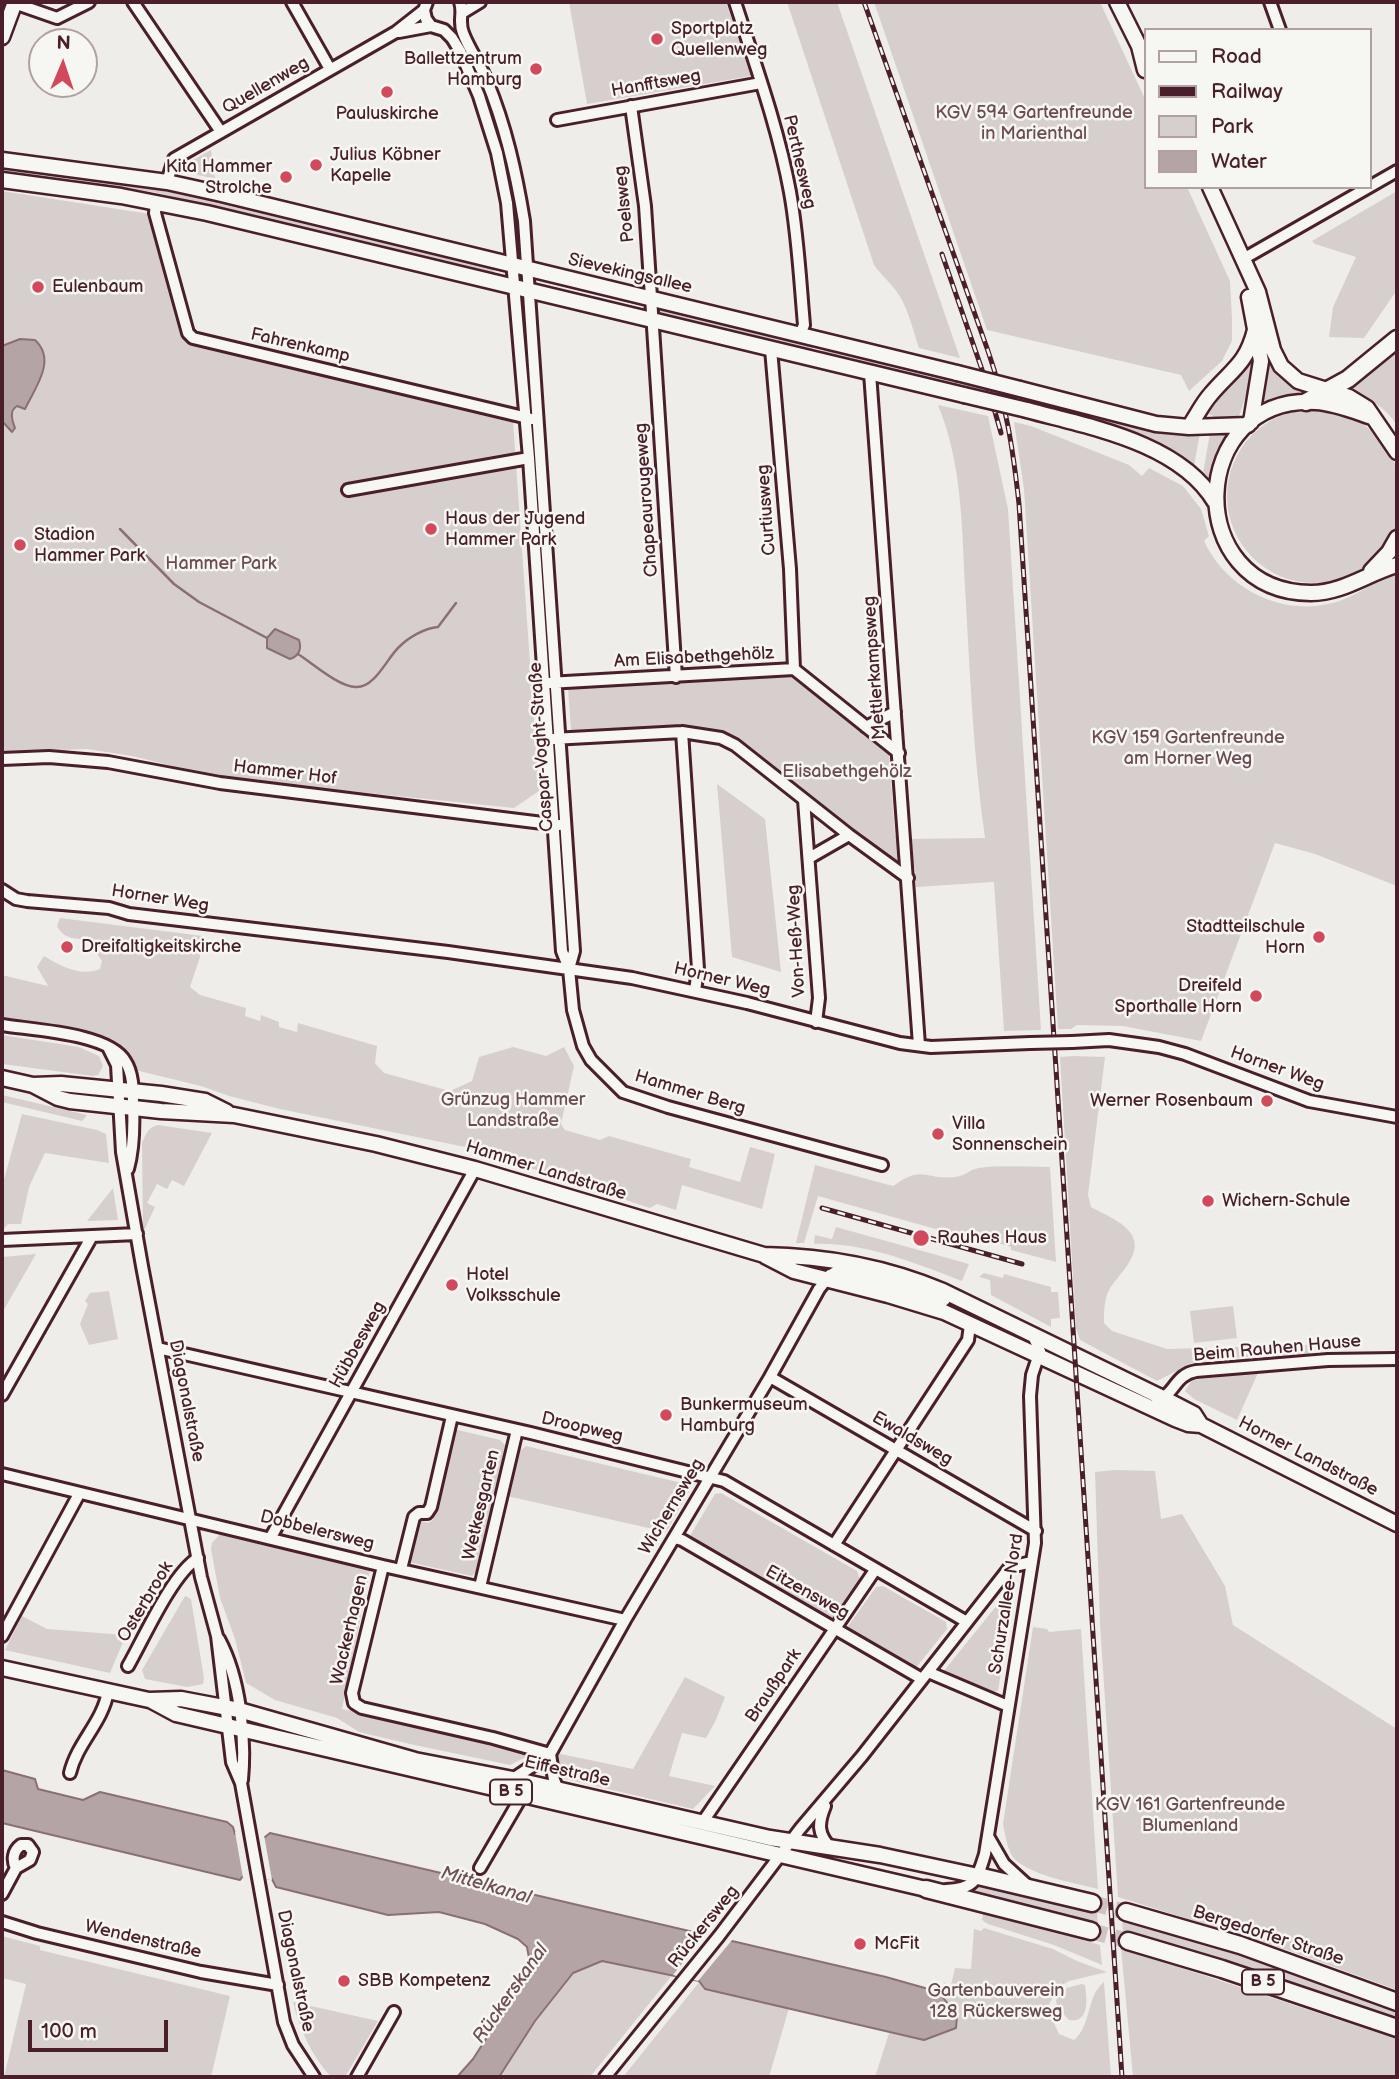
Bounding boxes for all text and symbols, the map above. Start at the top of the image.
place label: Sportplatz Quellenweg [671,18,767,60]
north arrow [28,28,98,98]
legend [1144,28,1371,189]
marker: Sportplatz Quellenweg [649,31,665,47]
text: N [56,32,71,55]
text: Road [1211,44,1262,69]
place label: Ballettzentrum Hamburg [404,48,522,90]
street label: Quellenweg [219,53,313,119]
marker: Ballettzentrum Hamburg [528,61,544,77]
street label: Hanfftsweg [609,65,703,103]
text: Railway [1211,79,1283,104]
marker: Pauluskirche [379,84,395,100]
park label: KGV 594 Gartenfreunde in Marienthal [935,102,1133,144]
place label: Pauluskirche [335,103,439,125]
street label: Perthesweg [778,113,820,211]
text: Park [1211,114,1253,139]
place label: Julius Köbner Kapelle [330,144,440,186]
text: Water [1211,149,1267,174]
place label: Kita Hammer Strolche [166,156,272,198]
marker: Julius Köbner Kapelle [308,157,324,173]
street label: Poelsweg [610,164,640,244]
marker: Kita Hammer Strolche [278,169,294,185]
street label: Sievekingsallee [566,249,694,299]
place label: Eulenbaum [52,276,143,298]
marker: Eulenbaum [30,279,46,295]
street label: Fahrenkamp [248,324,352,368]
street label: Chapeaurougeweg [631,422,663,578]
street label: Curtiusweg [753,464,781,556]
place label: Haus der Jugend Hammer Park [445,508,585,550]
marker: Haus der Jugend Hammer Park [423,521,439,537]
place label: Stadion Hammer Park [34,524,145,566]
marker: Stadion Hammer Park [12,537,28,553]
park label: Hammer Park [165,553,277,575]
street label: Mettlerkampsweg [859,595,891,741]
street label: Am Elisabethgehölz [614,643,774,673]
street label: Caspar-Voght-Straße [525,661,559,833]
park label: KGV 159 Gartenfreunde am Horner Weg [1091,727,1285,770]
street label: Hammer Hof [232,756,338,790]
park label: Elisabethgehölz [782,761,912,783]
street label: Horner Weg [110,881,210,917]
street label: Von-Heß-Weg [783,884,811,998]
place label: Stadtteilschule Horn [1186,916,1305,958]
marker: Stadtteilschule Horn [1311,929,1327,945]
place label: Dreifaltigkeitskirche [81,936,241,958]
marker: Dreifaltigkeitskirche [59,939,75,955]
street label: Horner Weg [672,958,772,1002]
place label: Dreifeld Sporthalle Horn [1115,975,1242,1018]
marker: Dreifeld Sporthalle Horn [1248,988,1264,1004]
street label: Horner Weg [1227,1042,1327,1096]
street label: Hammer Berg [632,1066,748,1120]
park label: Grünzug Hammer Landstraße [441,1089,585,1132]
place label: Werner Rosenbaum [1090,1090,1253,1112]
marker: Werner Rosenbaum [1259,1093,1275,1109]
place label: Villa Sonnenschein [952,1113,1068,1156]
marker: Villa Sonnenschein [930,1126,946,1142]
street label: Hammer Landstraße [463,1136,629,1206]
place label: Wichern-Schule [1222,1190,1350,1212]
marker: Wichern-Schule [1200,1193,1216,1209]
place label: Rauhes Haus [937,1227,1047,1249]
marker: Rauhes Haus [911,1228,931,1248]
place label: Hotel Volksschule [466,1264,561,1306]
marker: Hotel Volksschule [444,1277,460,1293]
street label: Hübbesweg [325,1298,391,1392]
street label: Beim Rauhen Hause [1192,1331,1362,1367]
street label: Diagonalstraße [164,1338,208,1464]
place label: Bunkermuseum Hamburg [680,1394,808,1436]
marker: Bunkermuseum Hamburg [658,1407,674,1423]
street label: Ewaldsweg [868,1407,956,1471]
street label: Droopweg [539,1408,625,1448]
street label: Horner Landstraße [1234,1412,1382,1502]
street label: Wetkesgarten [459,1448,505,1562]
street label: Wichernsweg [635,1455,709,1559]
street label: Dobbelersweg [258,1506,376,1556]
street label: Schurzallee-Nord [985,1532,1029,1676]
street label: Osterbrook [113,1558,179,1646]
street label: Eitzensweg [761,1561,853,1625]
street label: Wackerhagen [327,1573,373,1687]
street label: Braußpark [741,1645,807,1727]
street label: Eiffestraße [522,1752,612,1792]
road number: B 5 [490,1780,532,1804]
park label: KGV 161 Gartenfreunde Blumenland [1095,1794,1285,1836]
water label: Mittelkanal [438,1862,534,1910]
street label: Rückersweg [664,1881,744,1973]
street label: Bergedorfer Straße [1190,1901,1346,1971]
street label: Diagonalstraße [272,1908,318,2034]
street label: Wendenstraße [83,1916,203,1964]
place label: McFit [874,1933,920,1955]
marker: McFit [852,1936,868,1952]
water label: Rückerskanal [468,1940,554,2048]
place label: SBB Kompetenz [358,1970,490,1992]
road number: B 5 [1242,1970,1284,1994]
marker: SBB Kompetenz [336,1973,352,1989]
park label: Gartenbauverein 128 Rückersweg [928,1980,1064,2022]
scale bar [32,2006,172,2050]
text: 100 m [41,2019,97,2044]

